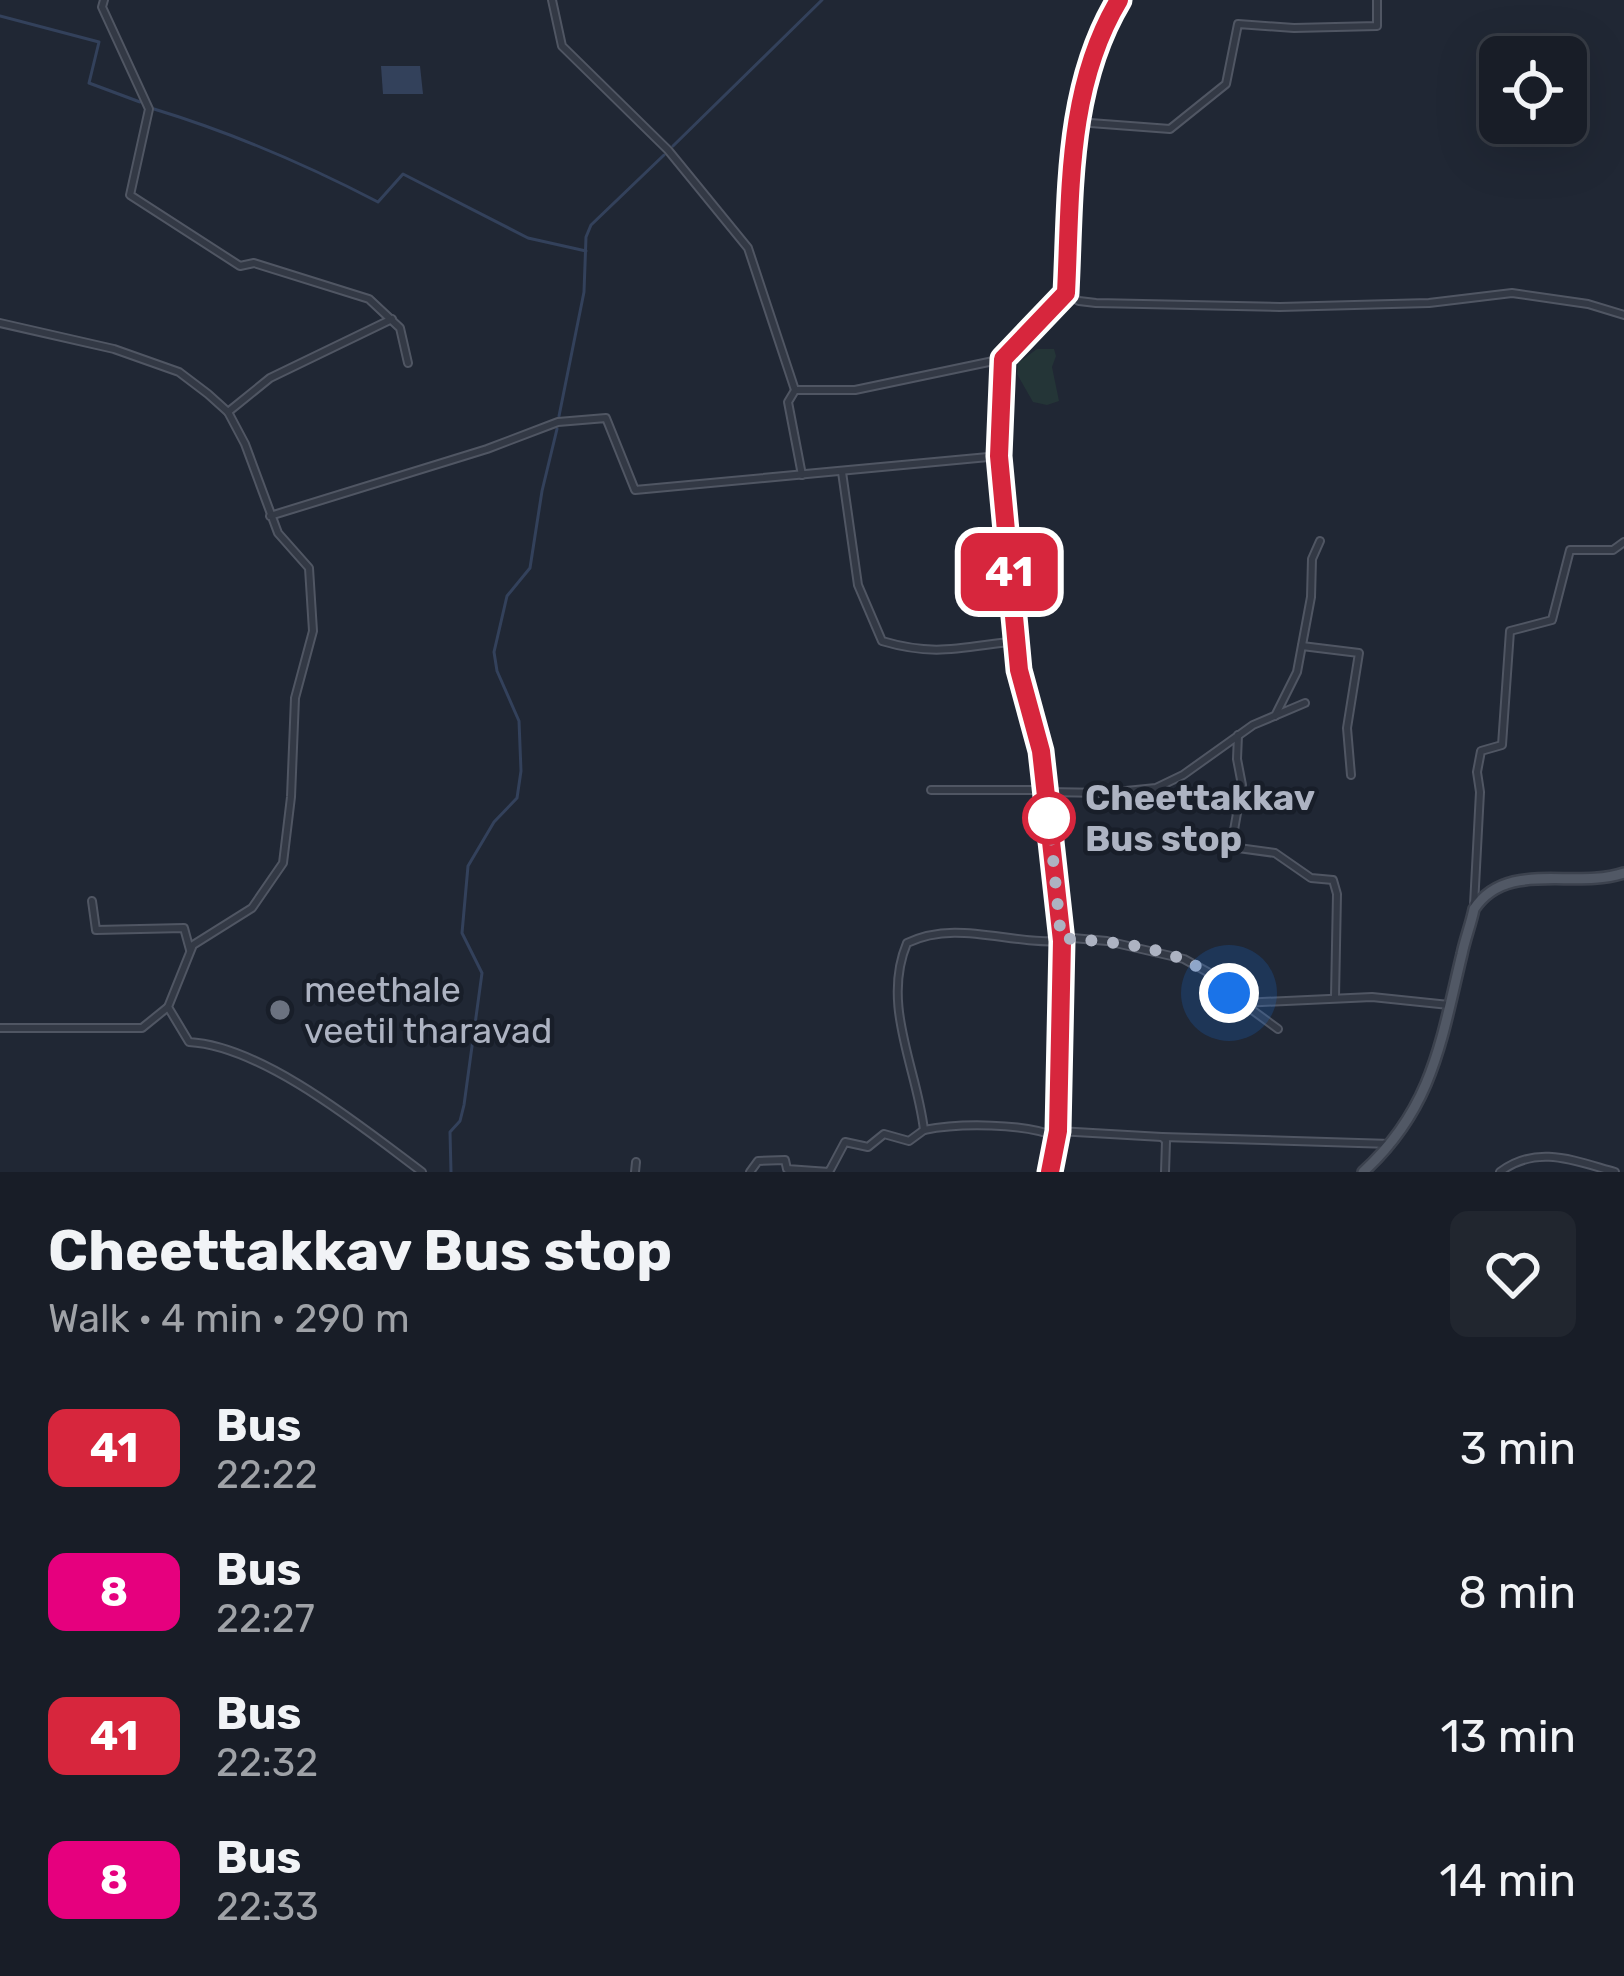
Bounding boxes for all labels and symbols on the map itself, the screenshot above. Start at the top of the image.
line badge: 41 [955,533,1063,611]
place label: Cheettakkav Bus stop [1085,776,1315,860]
marker: Cheettakkav Bus stop [1024,793,1074,843]
your location [1199,963,1259,1023]
place label: meethale veetil tharavad [304,968,552,1052]
marker: meethale veetil tharavad [267,997,293,1023]

